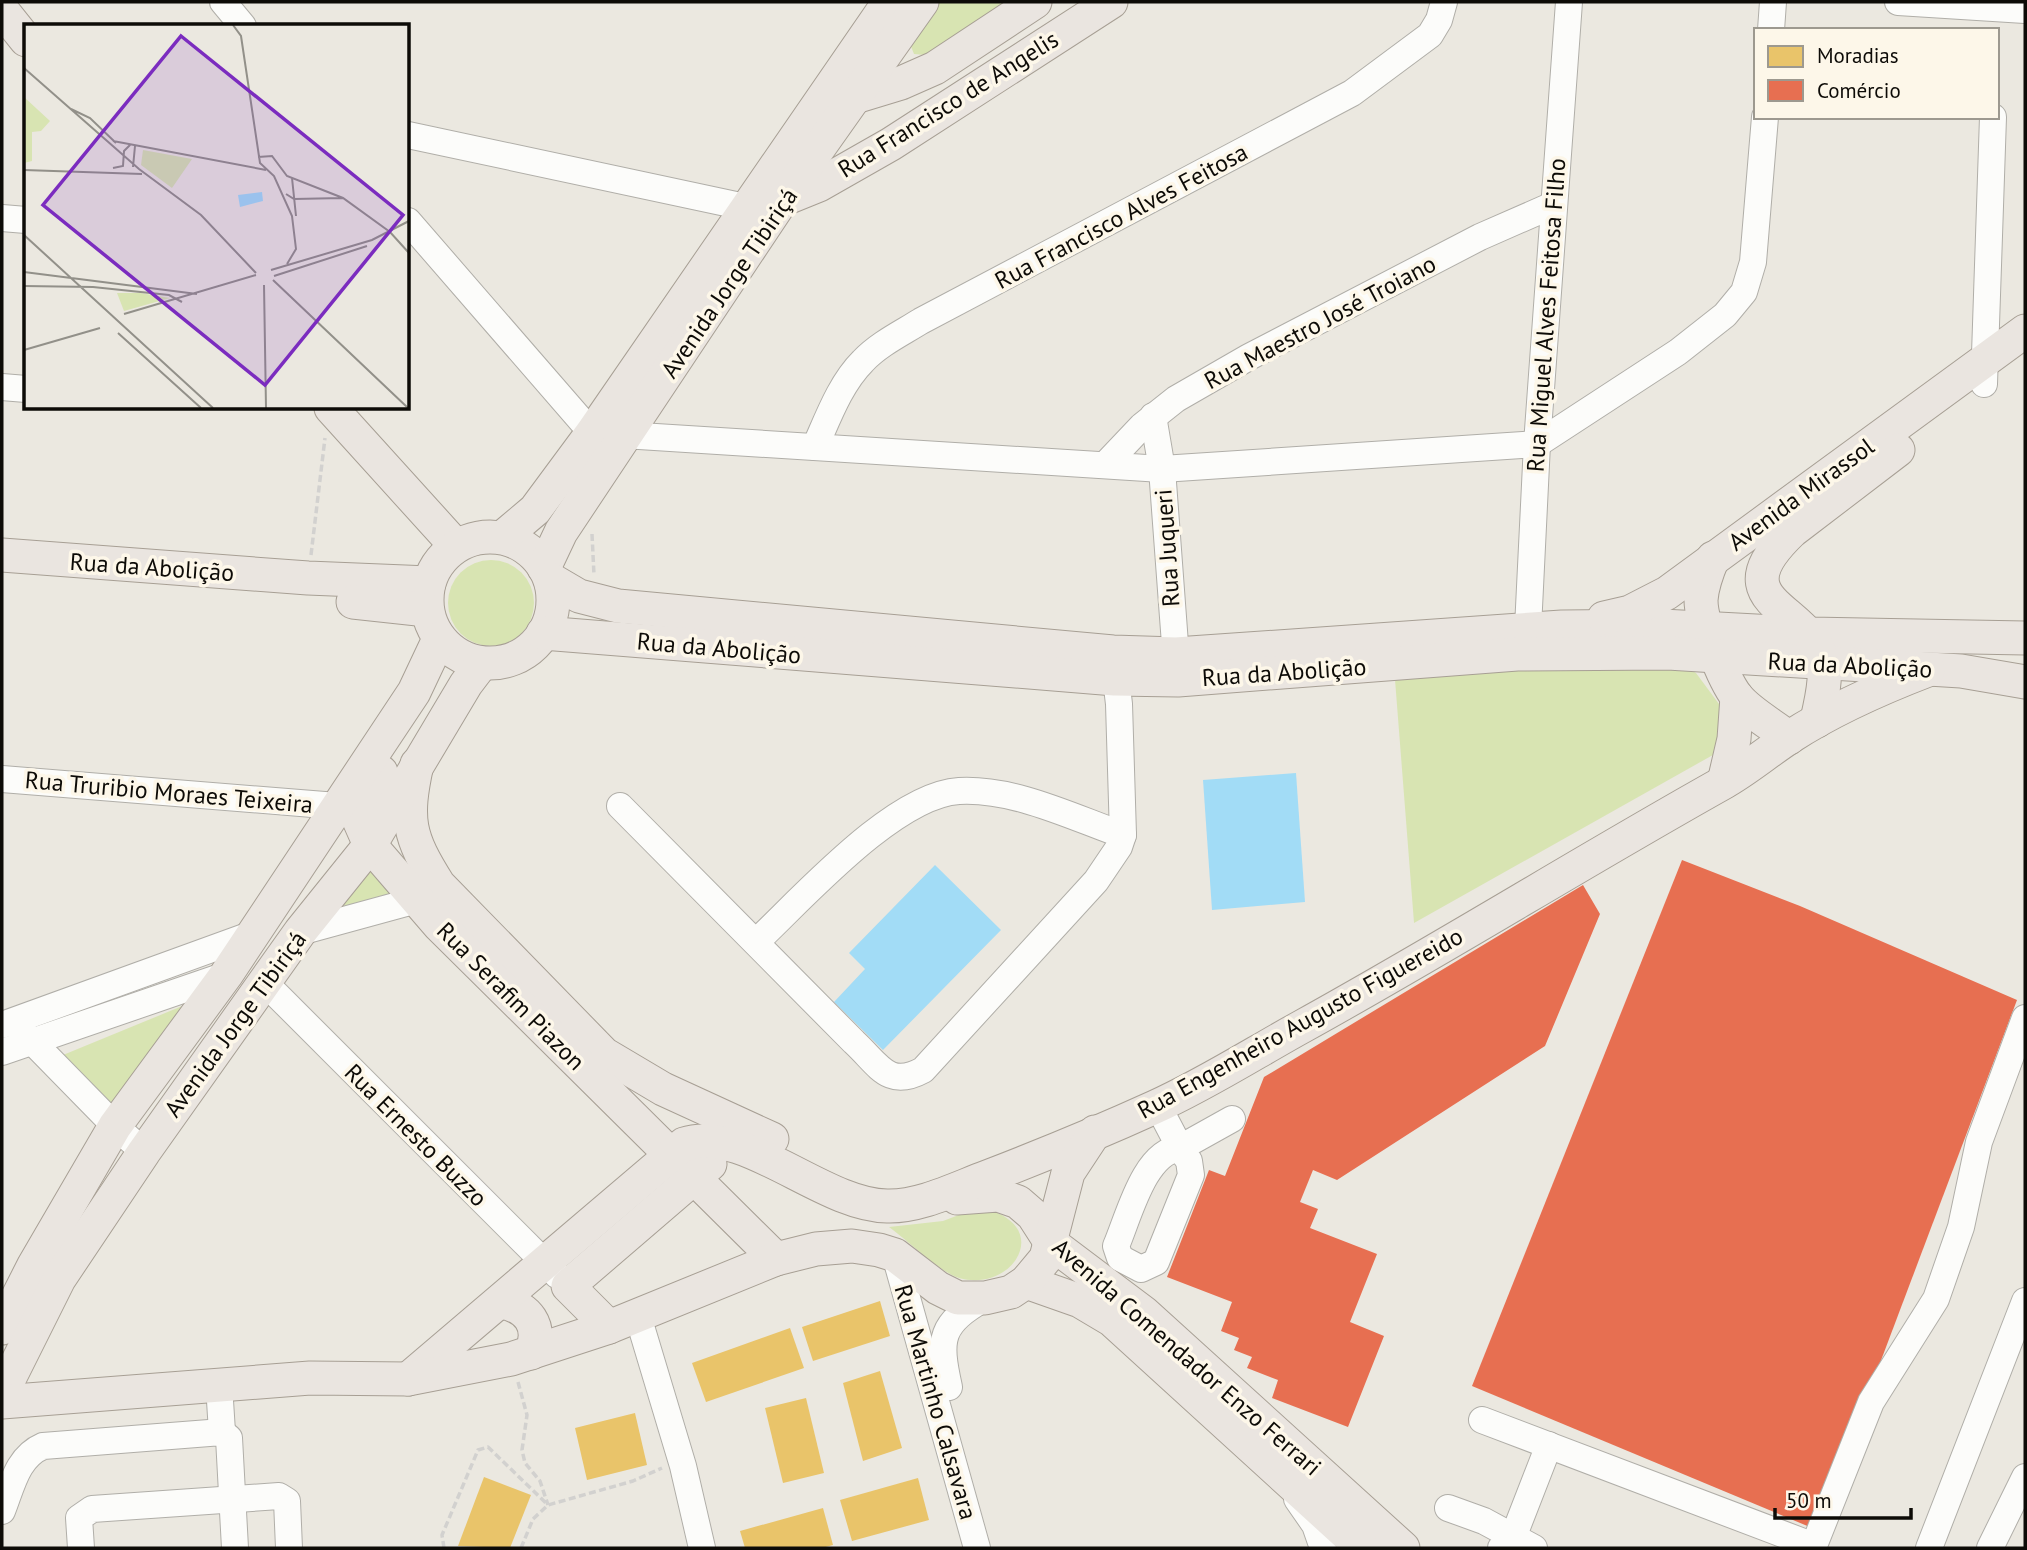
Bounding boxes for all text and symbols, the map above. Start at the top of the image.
street label: Rua Francisco de Angelis [832,23,1064,185]
inset map [24,24,410,410]
legend [1754,28,1999,119]
text: Moradias [1817,42,1899,69]
text: Comércio [1817,77,1901,104]
street label: Rua Francisco Alves Feitosa [989,136,1253,296]
street label: Rua Miguel Alves Feitosa Filho [1520,157,1572,473]
street label: Avenida Jorge Tibiriçá [654,182,804,384]
street label: Rua Maestro José Troiano [1199,248,1441,396]
street label: Avenida Mirassol [1722,431,1880,557]
street label: Rua Juqueri [1147,488,1187,608]
street label: Rua da Abolição [69,546,235,588]
street label: Rua da Abolição [636,625,802,671]
street label: Rua da Abolição [1767,645,1933,685]
street label: Rua da Abolição [1201,651,1367,693]
street label: Rua Truribio Moraes Teixeira [24,764,314,820]
street label: Rua Serafim Piazon [430,915,592,1077]
street label: Rua Engenheiro Augusto Figuereido [1132,920,1468,1126]
street label: Avenida Jorge Tibiriçá [157,925,313,1123]
street label: Rua Ernesto Buzzo [338,1057,494,1213]
street label: Avenida Comendador Enzo Ferrari [1046,1232,1328,1482]
street label: Rua Martinho Calsavara [888,1281,984,1523]
scale bar [1775,1476,1912,1520]
text: 50 m [1786,1487,1832,1514]

